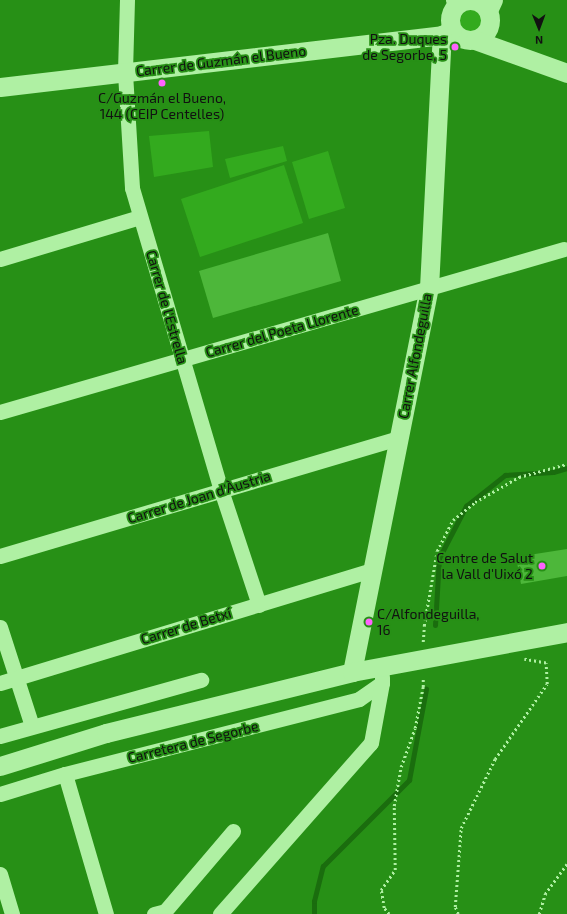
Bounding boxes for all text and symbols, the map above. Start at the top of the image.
north arrow [519,8,559,48]
place label: Pza. Duques de Segorbe, 5 [362,31,447,64]
text: N [535,34,543,47]
street label: Carrer de Guzmán el Bueno [135,42,307,80]
marker: Pza. Duques de Segorbe, 5 [450,42,460,52]
marker: C/Guzmán el Bueno, 144 (CEIP Centelles) [157,78,167,88]
place label: C/Guzmán el Bueno, 144 (CEIP Centelles) [98,90,226,122]
street label: Carrer de l'Estrella [143,248,191,366]
street label: Carrer Alfondeguilla [395,292,435,420]
street label: Carrer del Poeta Llorente [203,301,361,361]
street label: Carrer de Joan d'Àustria [125,467,273,527]
place label: Centre de Salut la Vall d'Uixó 2 [436,550,533,582]
marker: Centre de Salut la Vall d'Uixó 2 [536,560,548,572]
street label: Carrer de Betxí [139,604,233,648]
place label: C/Alfondeguilla, 16 [377,606,480,638]
marker: C/Alfondeguilla, 16 [364,617,374,627]
street label: Carretera de Segorbe [126,718,260,766]

